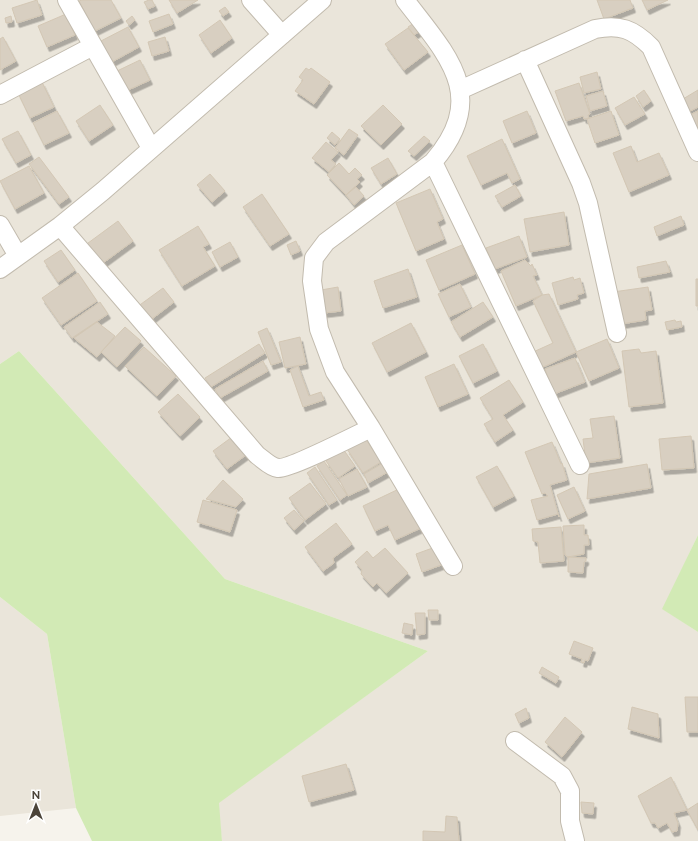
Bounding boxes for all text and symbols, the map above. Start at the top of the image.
north arrow [16,785,56,825]
text: N [32,789,40,802]

